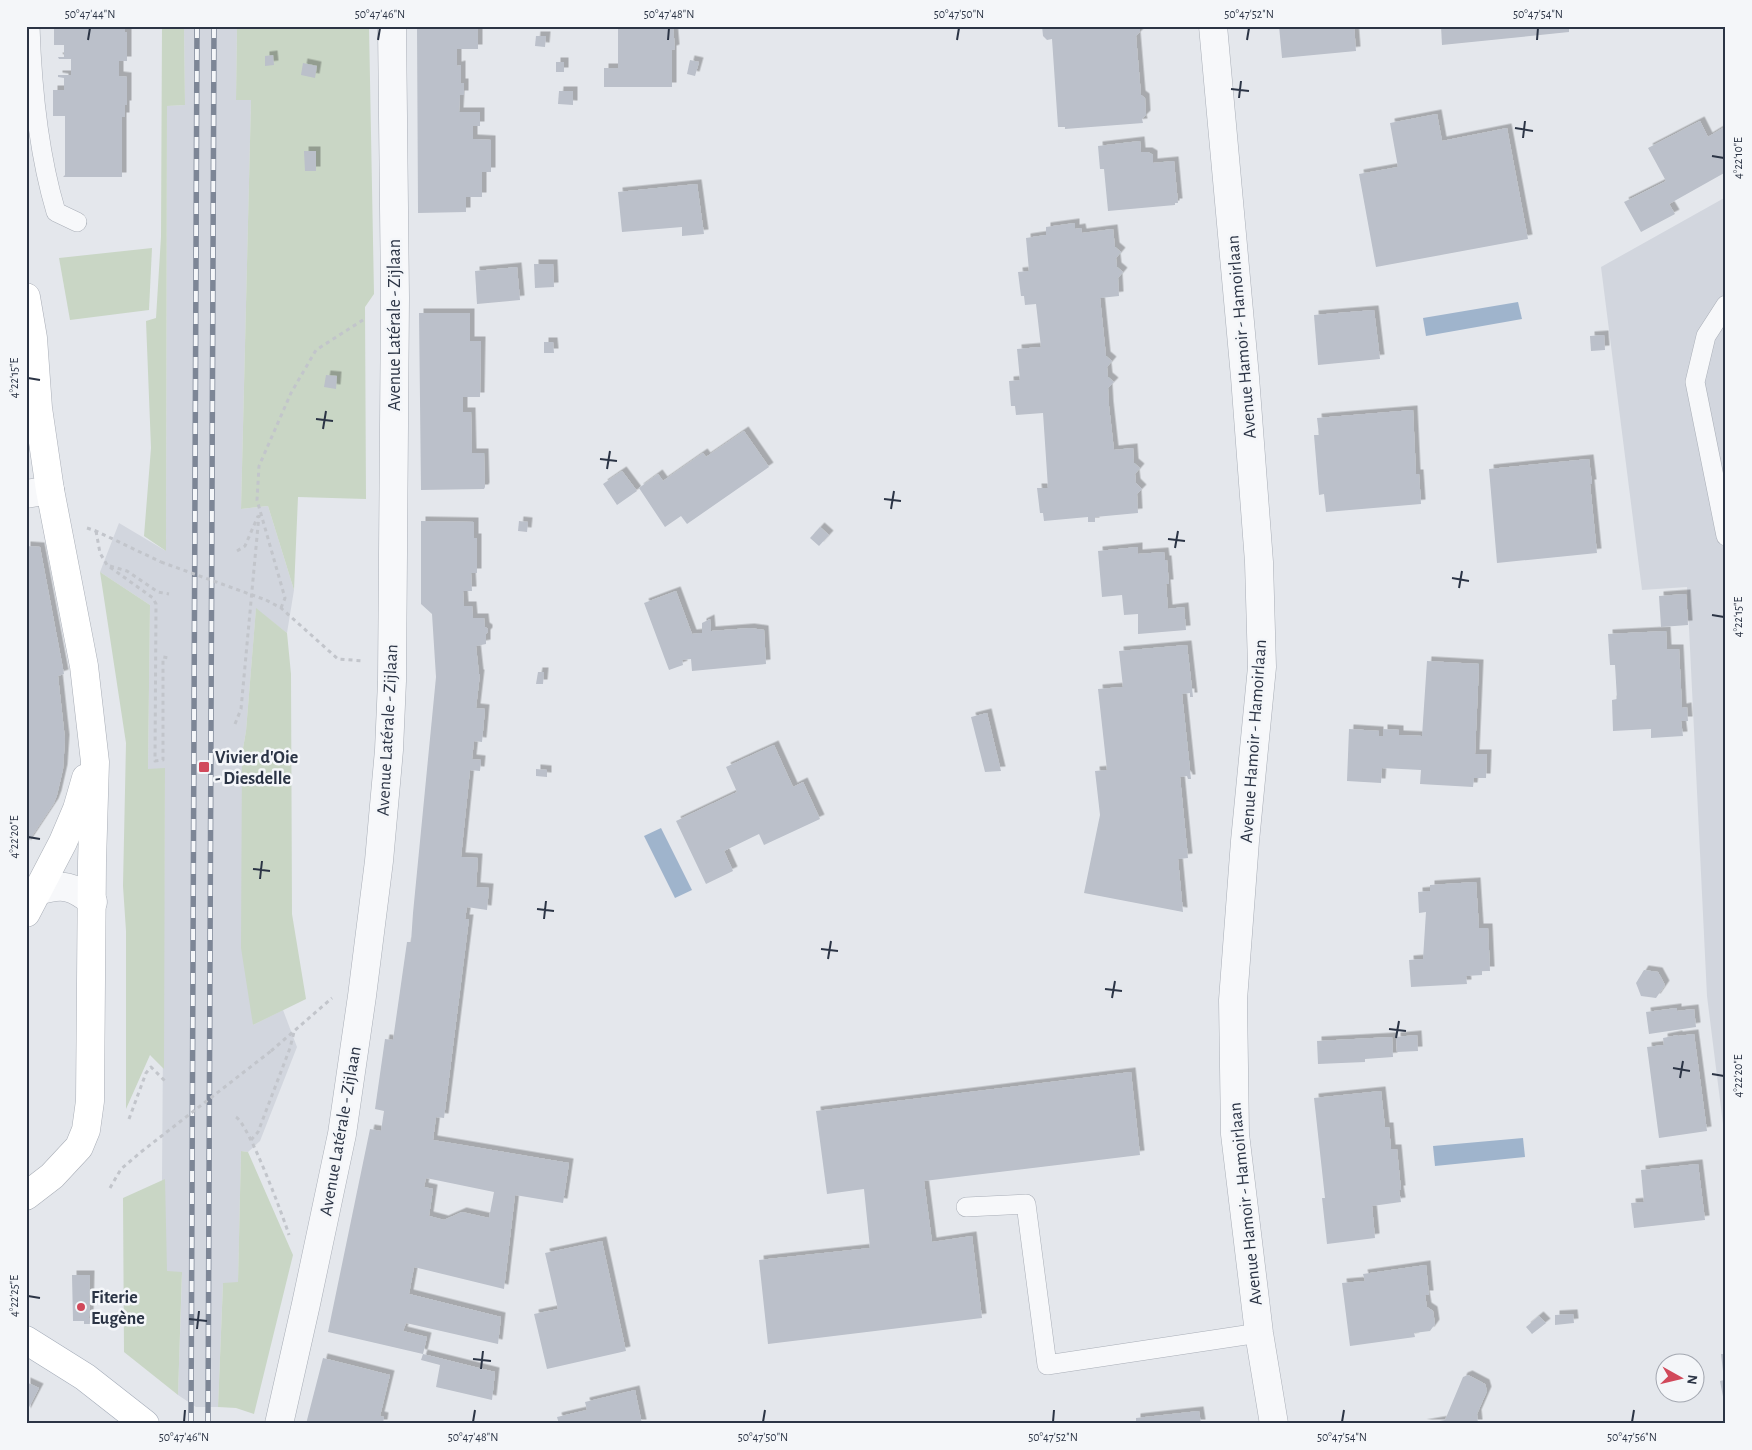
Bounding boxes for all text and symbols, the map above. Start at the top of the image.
text: 50°47'44"N [65,8,115,20]
text: 50°47'46"N [355,8,405,20]
text: 50°47'48"N [644,8,694,20]
text: 50°47'50"N [934,8,984,20]
text: 50°47'52"N [1224,8,1274,20]
text: 50°47'54"N [1513,8,1563,20]
text: 4°22'10"E [1732,137,1744,179]
street label: Avenue Hamoir - Hamoirlaan [1224,234,1260,439]
street label: Avenue Latérale - Zijlaan [386,239,404,411]
text: 4°22'15"E [8,358,20,398]
text: 4°22'15"E [1732,597,1744,637]
street label: Avenue Hamoir - Hamoirlaan [1238,639,1270,844]
street label: Avenue Latérale - Zijlaan [375,644,401,816]
place label: Vivier d'Oie - Diesdelle [215,749,298,788]
marker: Vivier d'Oie - Diesdelle [197,760,211,774]
text: 4°22'20"E [8,815,20,859]
street label: Avenue Latérale - Zijlaan [317,1045,365,1217]
text: 4°22'20"E [1732,1054,1744,1098]
street label: Avenue Hamoir - Hamoirlaan [1226,1101,1266,1306]
text: 4°22'25"E [8,1275,20,1317]
place label: Fiterie Eugène [91,1289,145,1328]
marker: Fiterie Eugène [75,1301,87,1313]
north arrow [1654,1352,1704,1402]
text: N [1684,1374,1699,1385]
text: 50°47'46"N [159,1431,209,1443]
text: 50°47'48"N [448,1431,498,1443]
text: 50°47'50"N [738,1431,788,1443]
text: 50°47'52"N [1028,1431,1078,1443]
text: 50°47'54"N [1317,1431,1367,1443]
text: 50°47'56"N [1607,1431,1657,1443]

